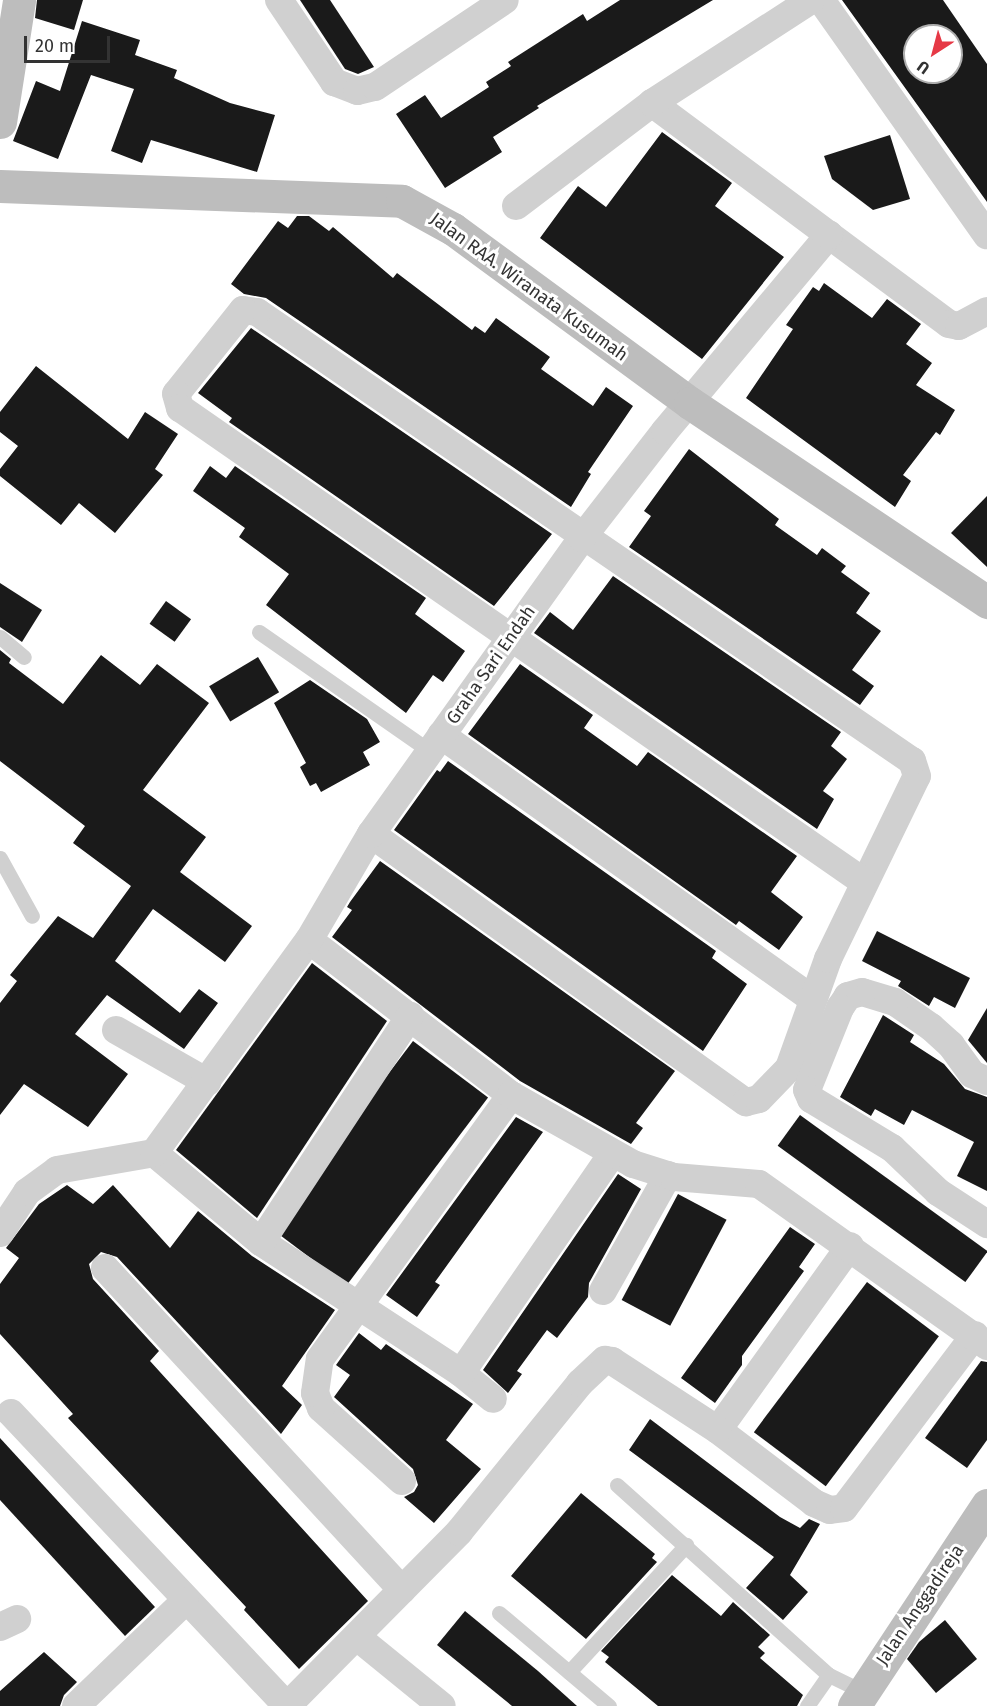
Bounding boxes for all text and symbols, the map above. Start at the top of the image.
scale bar [27,24,112,62]
north arrow [903,24,963,84]
text: 20 m [35,35,74,57]
text: U [914,57,933,78]
street label: Jalan RAA. Wiranata Kusumah [426,208,632,366]
street label: Graha Sari Endah [442,601,540,729]
street label: Jalan Anggadireja [872,1540,968,1670]

